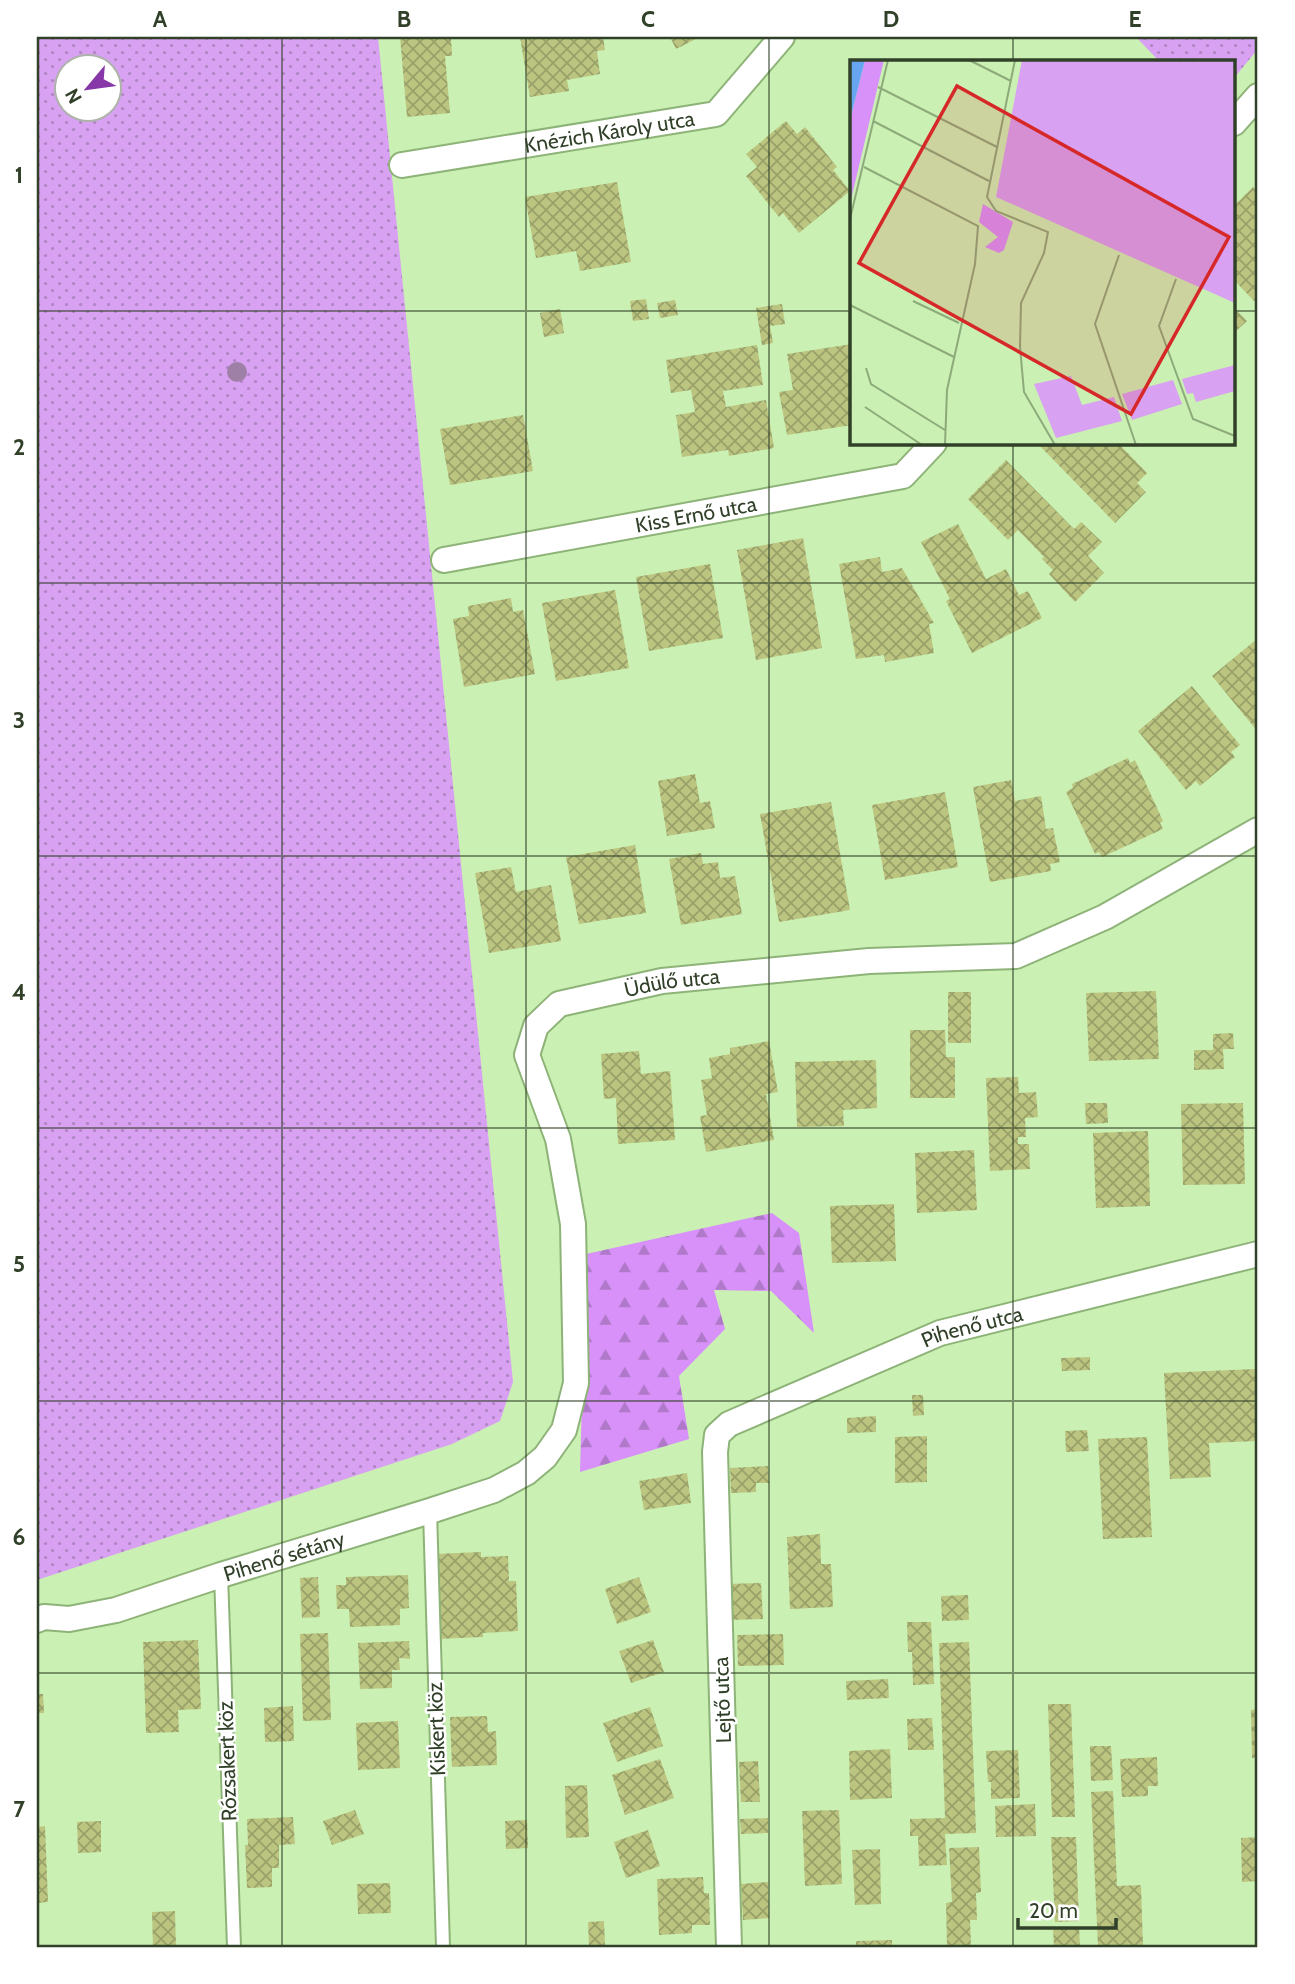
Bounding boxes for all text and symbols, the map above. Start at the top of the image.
text: A [153,5,168,33]
text: B [397,5,411,33]
text: C [641,5,655,33]
text: D [883,5,899,33]
text: E [1128,5,1142,33]
north arrow [52,52,122,122]
inset map [850,60,1236,444]
text: N [60,85,87,107]
street label: Knézich Károly utca [522,105,696,157]
text: 1 [15,161,23,189]
text: 2 [13,433,25,461]
street label: Kiss Ernő utca [633,491,758,537]
text: 3 [13,706,25,734]
street label: Üdülő utca [622,963,721,1002]
text: 4 [12,978,26,1006]
text: 5 [13,1250,25,1278]
street label: Pihenő utca [917,1300,1025,1352]
text: 6 [13,1523,25,1551]
street label: Pihenő sétány [220,1525,348,1586]
street label: Lejtő utca [708,1656,737,1744]
street label: Kiskert köz [422,1682,450,1776]
street label: Rózsakert köz [212,1700,242,1822]
text: 7 [13,1795,25,1823]
scale bar [1018,1886,1116,1930]
text: 20 m [1029,1898,1078,1923]

